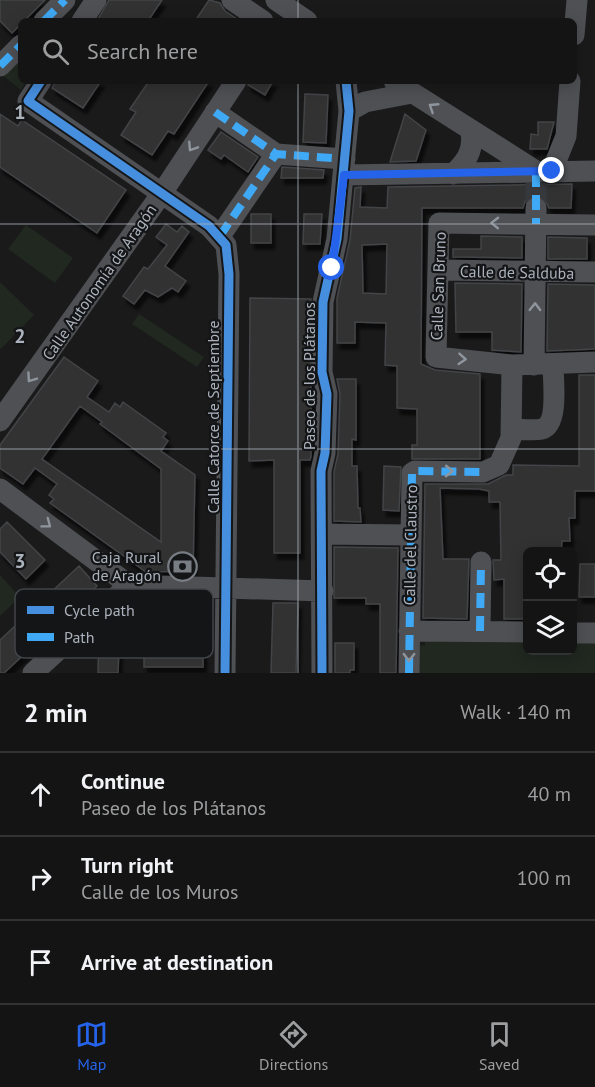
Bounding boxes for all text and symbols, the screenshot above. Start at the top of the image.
search box [18,18,577,84]
icon: search [39,35,72,68]
text: Search here [87,37,198,65]
text: 1 [14,99,26,125]
one-way arrow [429,103,440,114]
one-way arrow [188,140,199,151]
route end [538,157,564,183]
street label: Calle Autonomía de Aragón [38,200,160,364]
one-way arrow [490,217,499,229]
street label: Calle San Bruno [426,231,450,341]
route start [318,254,344,280]
street label: Calle de Salduba [460,261,574,283]
street label: Paseo de los Plátanos [299,302,319,450]
one-way arrow [529,302,541,311]
street label: Calle Catorce de Septiembre [203,320,223,514]
text: 2 [14,323,26,349]
one-way arrow [458,352,467,365]
one-way arrow [27,371,38,382]
one-way arrow [444,465,453,477]
street label: Calle del Claustro [399,484,421,606]
one-way arrow [40,517,51,528]
place label: Caja Rural de Aragón [92,547,161,585]
map controls [523,547,577,655]
button: locate [523,547,577,601]
text: 3 [14,548,26,574]
bank icon: Caja Rural de Aragón [166,550,198,582]
legend [15,589,213,658]
text: Cycle path [64,600,135,620]
button: layers [523,601,577,655]
text: Path [64,627,95,647]
one-way arrow [403,652,415,661]
text: 2 min [24,696,87,729]
text: Walk · 140 m [460,699,571,725]
text: Continue [81,767,165,795]
icon: ahead [24,778,57,811]
text: 40 m [528,781,571,807]
text: Paseo de los Plátanos [81,795,266,821]
text: Turn right [81,851,173,879]
icon: right [24,862,57,895]
text: 100 m [517,865,571,891]
text: Calle de los Muros [81,879,238,905]
icon: arrive [24,946,57,979]
text: Arrive at destination [81,948,273,976]
tab: Map [75,1018,108,1074]
tab: Directions [259,1018,328,1074]
tab: Saved [479,1018,520,1074]

